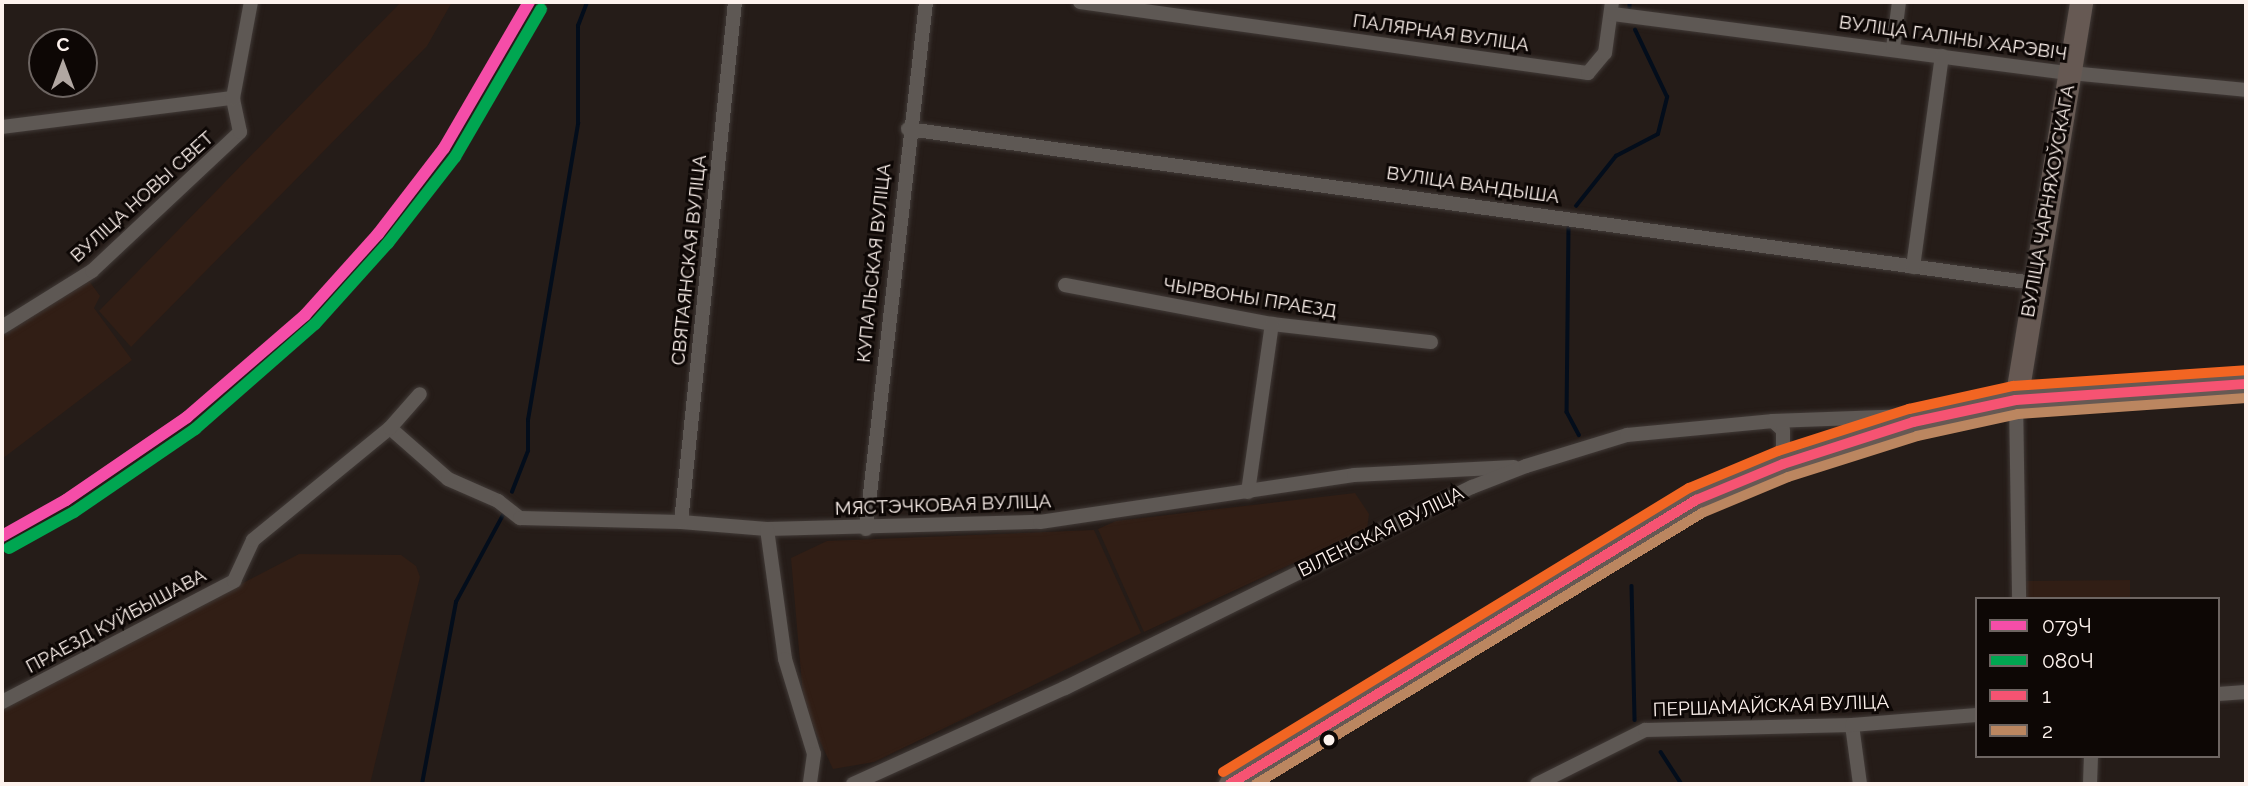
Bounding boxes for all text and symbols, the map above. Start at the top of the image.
street label: ПАЛЯРНАЯ ВУЛІЦА [1351,9,1531,57]
street label: ВУЛІЦА ГАЛІНЫ ХАРЭВІЧ [1837,11,2069,65]
north arrow [28,28,98,98]
text: С [56,33,70,55]
street label: ВУЛІЦА ЧАРНЯХОЎСКАГА [2016,83,2080,319]
street label: ВУЛІЦА НОВЫ СВЕТ [66,127,218,267]
street label: СВЯТАЯНСКАЯ ВУЛІЦА [667,154,711,366]
street label: КУПАЛЬСКАЯ ВУЛІЦА [852,162,896,364]
street label: ВУЛІЦА ВАНДЫША [1385,162,1561,208]
street label: ЧЫРВОНЫ ПРАЕЗД [1162,273,1338,323]
street label: ВІЛЕНСКАЯ ВУЛІЦА [1295,482,1467,582]
street label: МЯСТЭЧКОВАЯ ВУЛІЦА [834,490,1052,520]
street label: ПРАЕЗД КУЙБЫШАВА [22,564,210,678]
legend [1975,597,2220,758]
text: 079Ч [2042,613,2092,638]
text: 080Ч [2042,648,2094,673]
text: 1 [2042,683,2051,708]
street label: ПЕРШАМАЙСКАЯ ВУЛІЦА [1653,690,1889,722]
text: 2 [2042,718,2053,743]
unlabelled marker [1322,733,1336,747]

